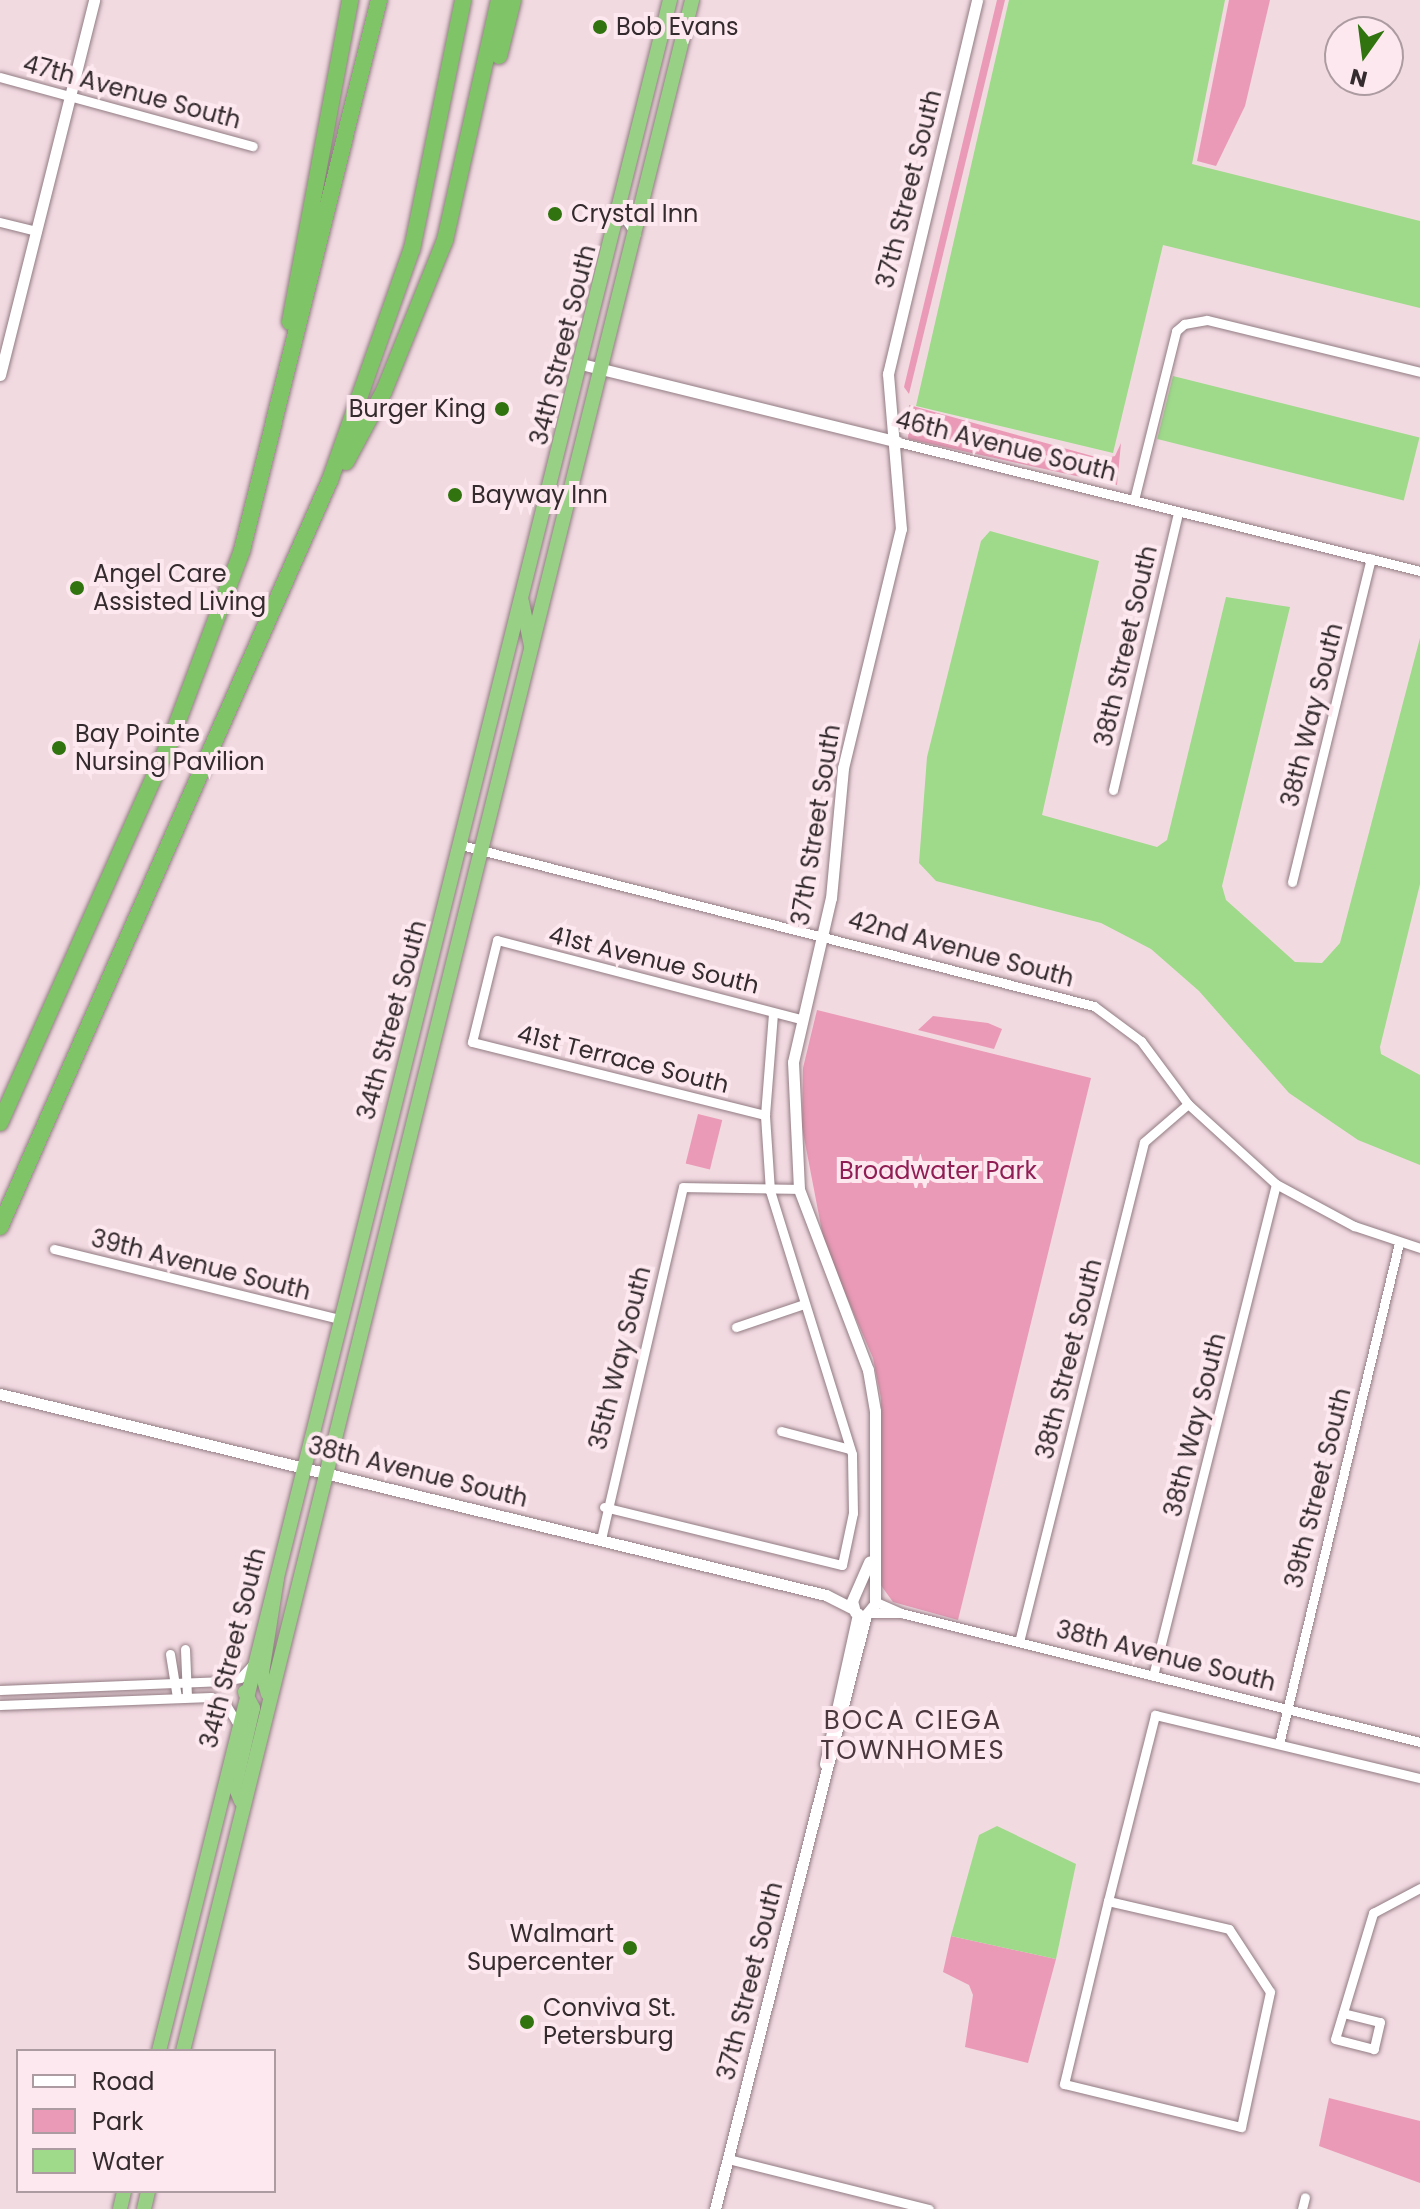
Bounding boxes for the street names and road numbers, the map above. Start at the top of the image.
street label: 47th Avenue South [20,49,244,135]
street label: 37th Street South [870,87,948,291]
street label: 34th Street South [524,242,602,448]
street label: 46th Avenue South [893,405,1119,487]
street label: 38th Street South [1089,543,1163,749]
street label: 38th Way South [1275,620,1349,810]
street label: 37th Street South [786,722,846,928]
street label: 42nd Avenue South [845,905,1077,993]
street label: 34th Street South [352,917,432,1123]
street label: 41st Avenue South [546,920,762,1000]
street label: 41st Terrace South [514,1019,732,1099]
street label: 39th Avenue South [88,1224,314,1306]
street label: 38th Street South [1030,1256,1108,1462]
street label: 35th Way South [583,1263,657,1453]
street label: 38th Way South [1158,1330,1232,1520]
street label: 39th Street South [1279,1385,1357,1591]
street label: 38th Avenue South [305,1431,531,1513]
street label: 34th Street South [194,1545,272,1751]
street label: 38th Avenue South [1053,1615,1279,1697]
street label: 37th Street South [711,1879,789,2083]

